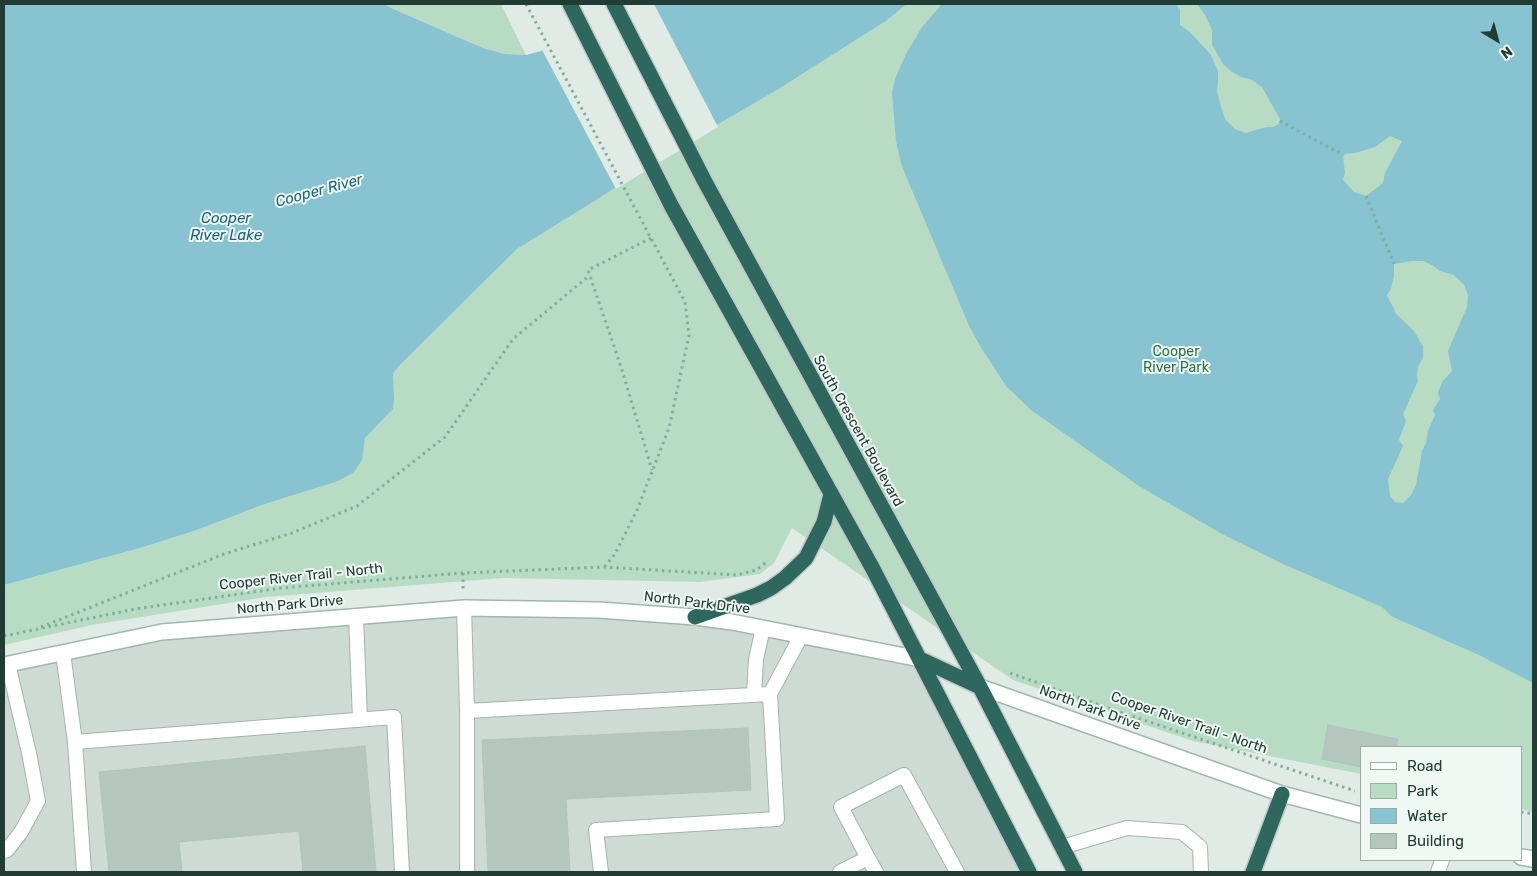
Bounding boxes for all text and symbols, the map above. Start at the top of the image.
north arrow [1472,15,1522,65]
text: N [1497,43,1515,62]
water label: Cooper River [273,171,365,211]
water label: Cooper River Lake [190,210,262,245]
park label: Cooper River Park [1143,344,1209,377]
street label: South Crescent Boulevard [809,352,907,510]
street label: Cooper River Trail - North [218,560,384,594]
street label: North Park Drive [643,588,751,618]
street label: North Park Drive [236,592,344,618]
street label: North Park Drive [1037,682,1143,734]
street label: Cooper River Trail - North [1109,688,1269,758]
legend [1360,746,1522,861]
text: Road [1407,757,1443,775]
text: Park [1407,782,1438,800]
text: Water [1407,807,1447,825]
text: Building [1407,832,1464,850]

